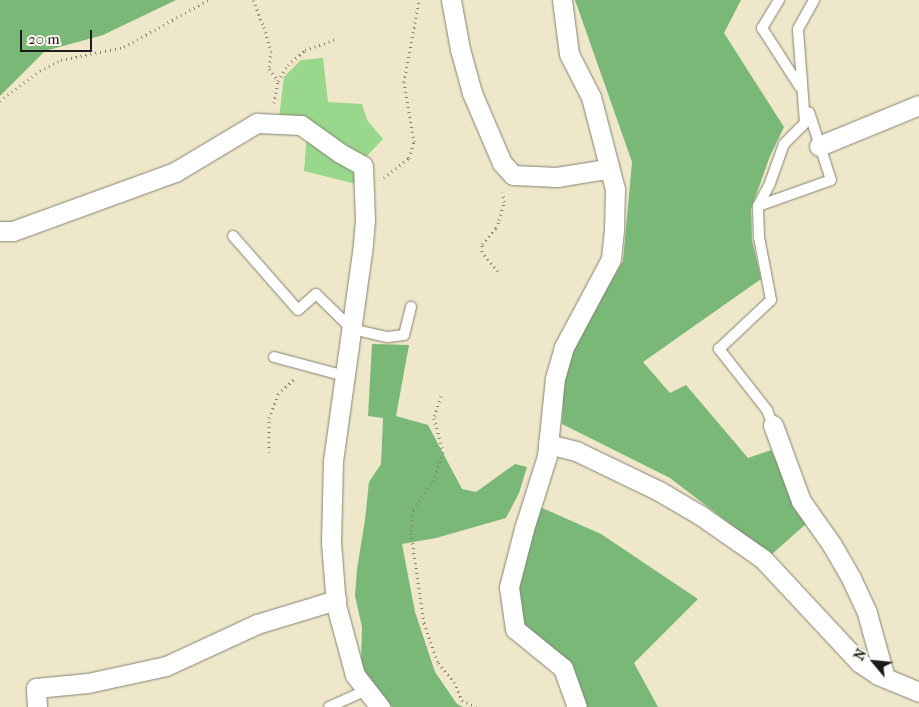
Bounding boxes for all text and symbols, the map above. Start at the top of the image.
scale bar [22,20,95,52]
text: 20 m [28,30,60,48]
north arrow [849,637,899,687]
text: N [850,646,870,663]

